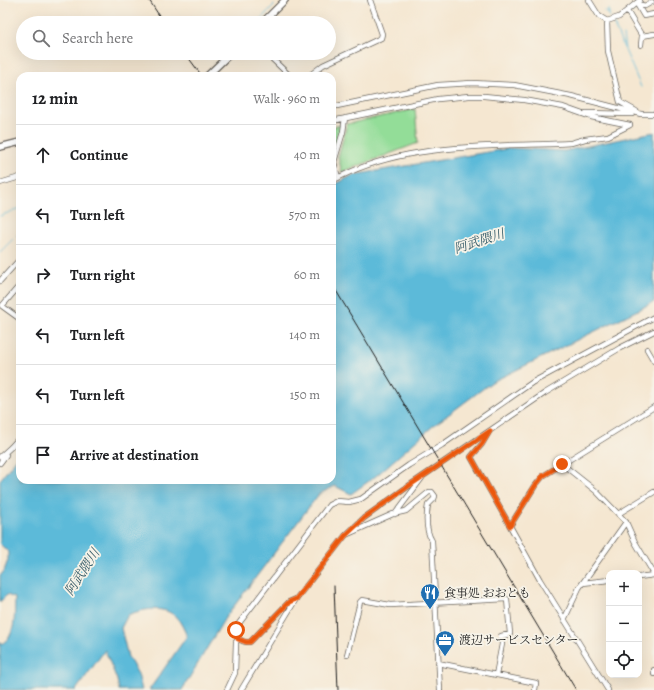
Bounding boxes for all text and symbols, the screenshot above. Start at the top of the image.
search box [16,16,336,60]
icon: search [30,27,52,49]
text: Search here [62,28,133,48]
text: 12 min [32,87,78,110]
text: Walk · 960 m [253,90,320,107]
icon: ahead [32,144,54,166]
text: Continue [70,145,128,165]
text: 40 m [294,146,320,163]
icon: left [32,204,54,226]
text: Turn left [70,205,125,225]
text: 570 m [289,206,320,223]
water label: 阿武隈川 [452,224,508,257]
icon: right [32,264,54,286]
text: Turn right [70,265,135,285]
text: 60 m [294,266,320,283]
icon: left [32,324,54,346]
text: Turn left [70,325,125,345]
text: 140 m [289,326,320,343]
icon: left [32,384,54,406]
text: Turn left [70,385,125,405]
text: 150 m [290,386,320,403]
icon: arrive [32,444,54,466]
text: Arrive at destination [70,445,199,465]
route end [553,455,571,473]
water label: 阿武隈川 [61,544,104,598]
map controls [606,570,642,678]
button: + [606,570,642,606]
restaurant icon: 食事処 おおとも [419,582,441,610]
place label: 食事処 おおとも [444,585,530,601]
button: − [606,606,642,642]
route start [227,621,245,639]
office icon: 渡辺サービスセンター [434,629,456,657]
place label: 渡辺サービスセンター [459,632,579,648]
button: locate [606,642,642,678]

